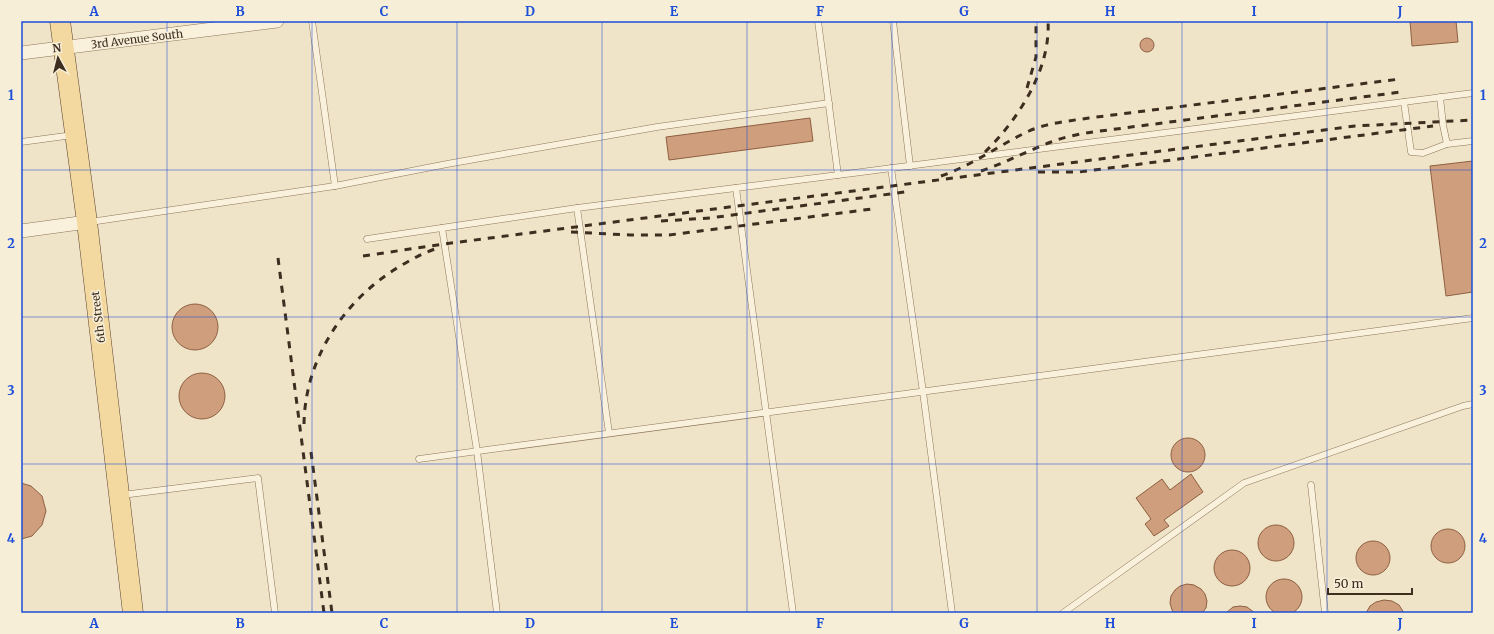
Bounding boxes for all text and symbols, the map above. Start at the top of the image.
text: A [88,3,99,20]
text: B [235,3,245,20]
text: C [380,3,389,20]
text: D [525,3,535,20]
text: E [670,3,679,20]
text: F [816,3,824,20]
text: G [959,3,969,20]
text: H [1105,3,1116,20]
text: I [1251,3,1257,20]
text: J [1396,3,1403,20]
street label: 3rd Avenue South [90,26,184,52]
north arrow [38,38,78,78]
text: N [52,41,62,56]
text: 1 [8,87,14,104]
text: 1 [1480,87,1486,104]
text: 2 [7,235,15,252]
text: 2 [1479,235,1487,252]
street label: 6th Street [88,290,108,344]
text: 3 [7,382,15,399]
text: 3 [1479,382,1487,399]
text: 4 [7,530,16,547]
text: 4 [1479,530,1488,547]
scale bar [1328,570,1412,596]
text: 50 m [1334,576,1363,591]
text: A [88,615,99,632]
text: B [235,615,245,632]
text: C [380,615,389,632]
text: D [525,615,535,632]
text: E [670,615,679,632]
text: F [816,615,824,632]
text: G [959,615,969,632]
text: H [1105,615,1116,632]
text: I [1251,615,1257,632]
text: J [1396,615,1403,632]

